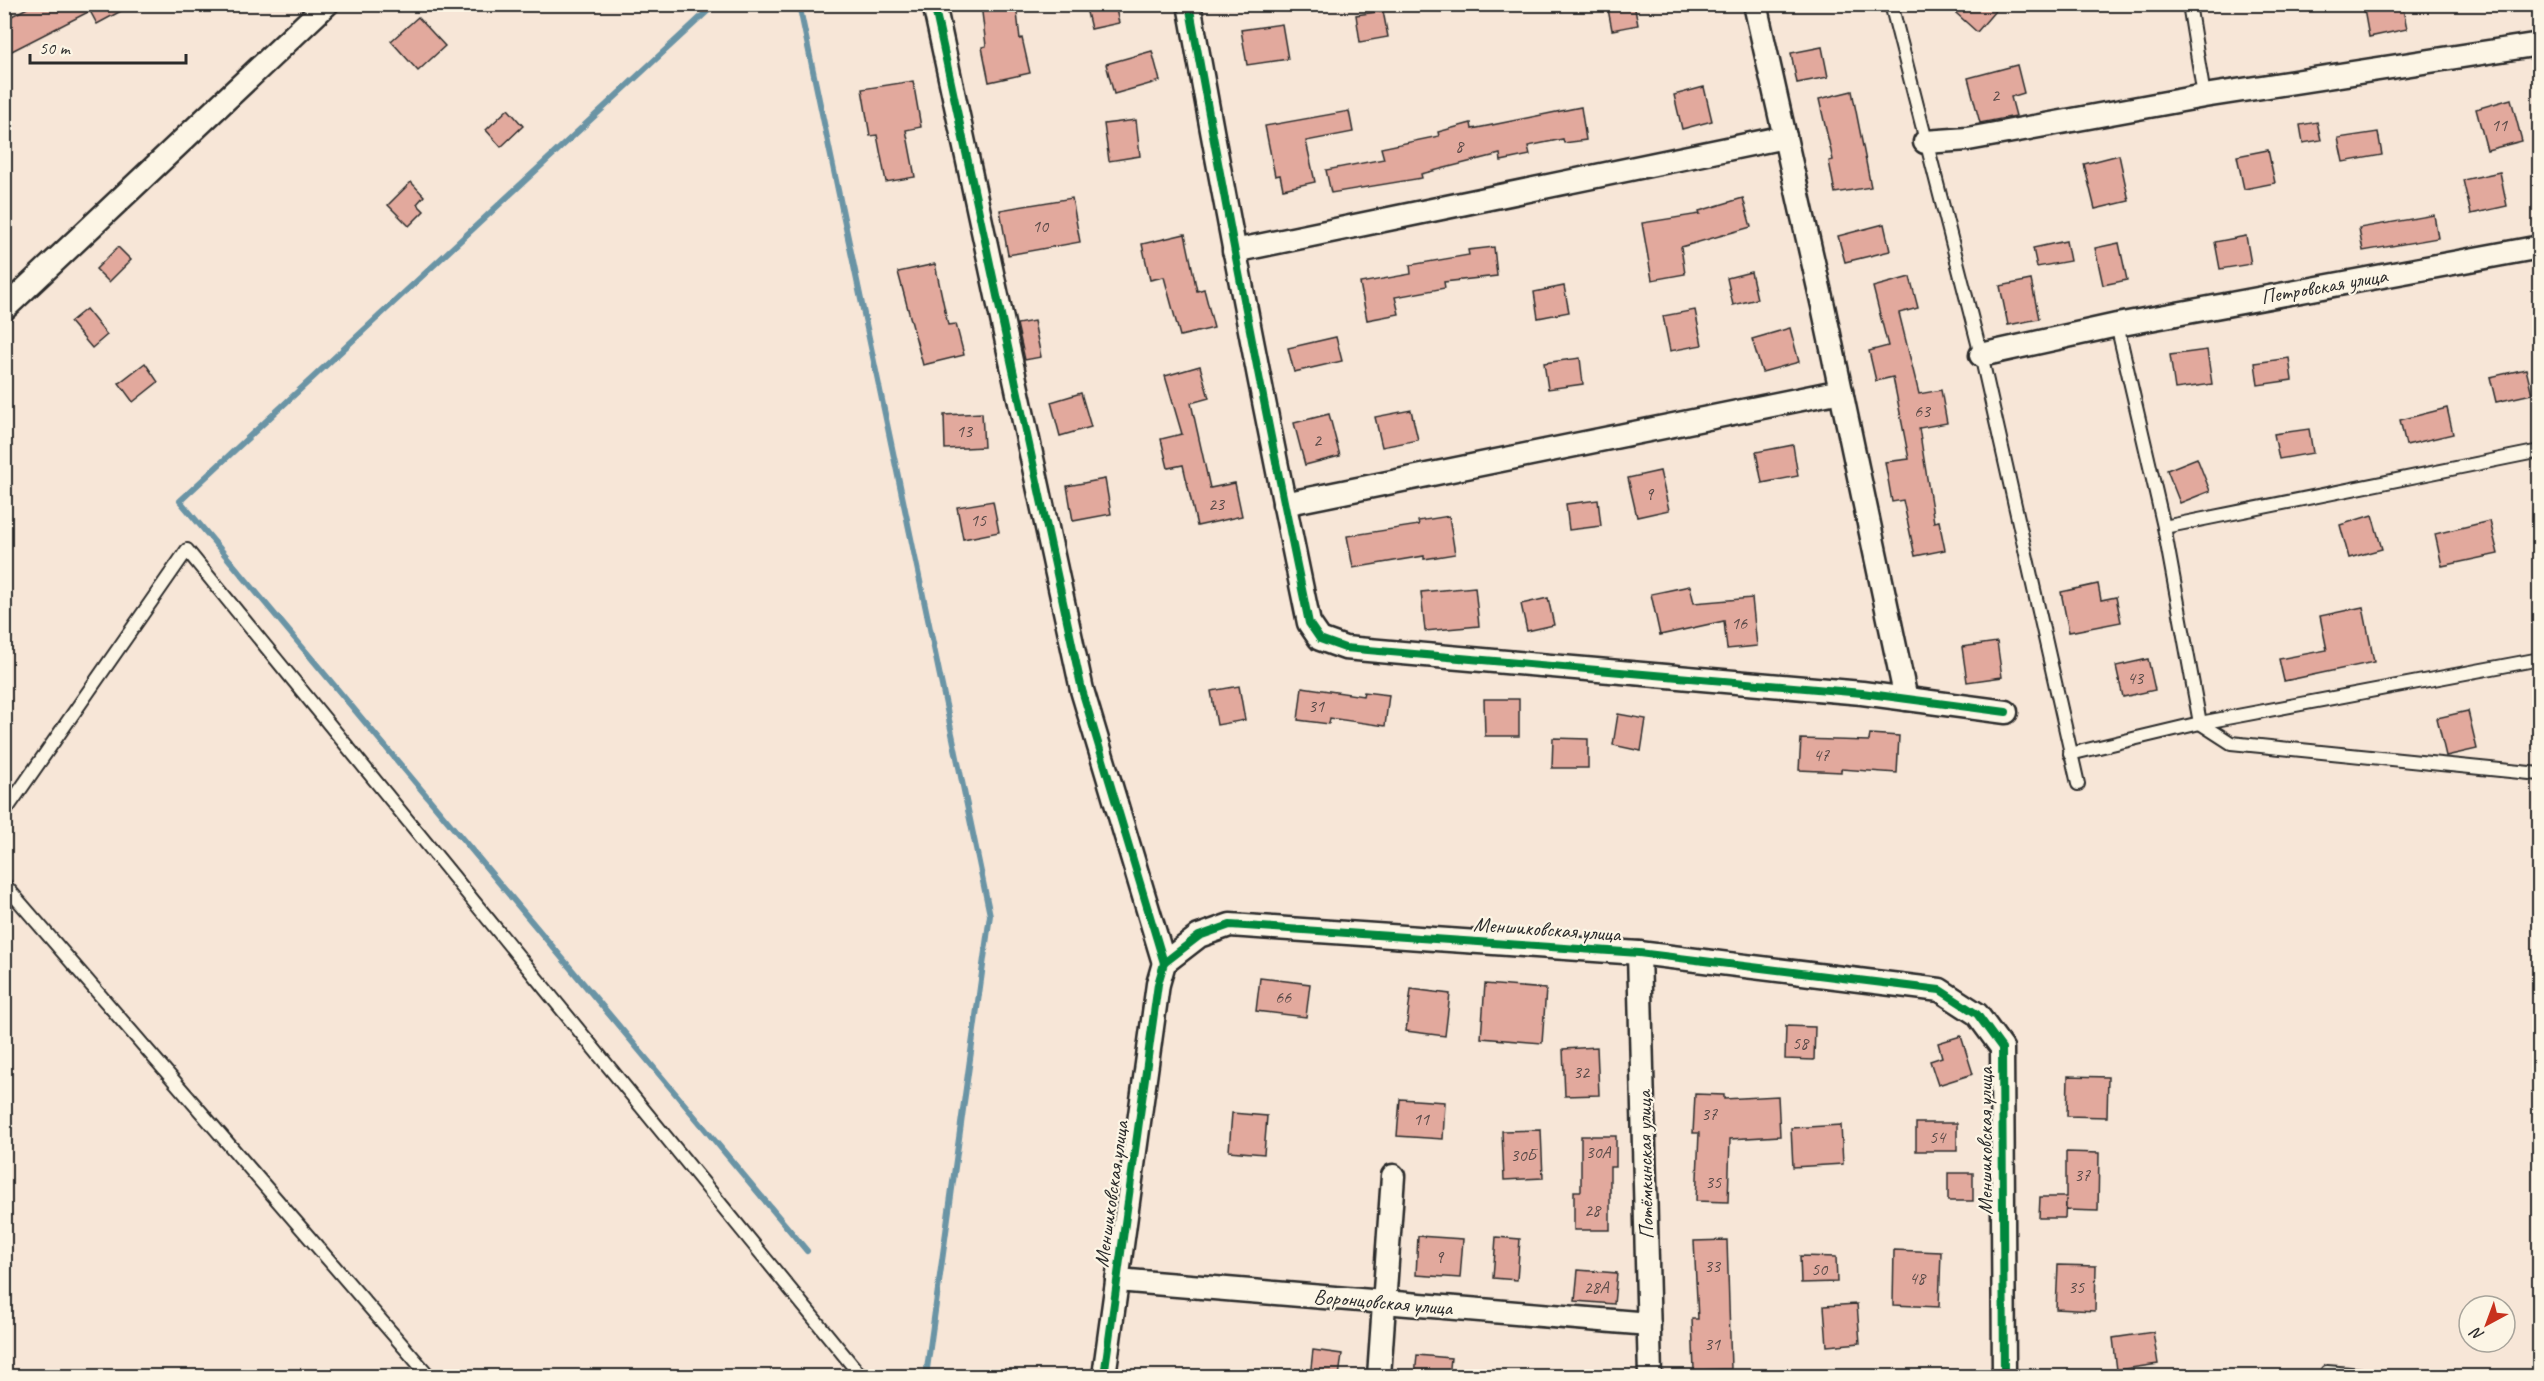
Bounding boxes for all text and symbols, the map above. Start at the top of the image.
scale bar [30,27,186,65]
text: 50 m [39,37,72,59]
house number: 2 [1991,84,2001,106]
house number: 11 [2491,114,2508,136]
house number: 8 [1455,135,1465,157]
house number: 10 [1032,215,1050,237]
street label: Петровская улица [2259,262,2391,310]
house number: 63 [1914,400,1932,422]
house number: 13 [956,420,974,442]
house number: 2 [1313,429,1323,451]
house number: 9 [1645,483,1655,505]
house number: 23 [1208,493,1226,515]
house number: 15 [970,509,987,531]
house number: 16 [1731,612,1748,634]
house number: 43 [2127,667,2145,689]
house number: 31 [1308,695,1325,717]
house number: 47 [1813,744,1830,766]
street label: Меншиковская улица [1473,911,1623,947]
house number: 66 [1275,986,1292,1008]
house number: 58 [1792,1032,1810,1054]
house number: 32 [1573,1061,1591,1083]
street label: Меншиковская улица [1972,1066,1998,1215]
street label: Потёмкинская улица [1631,1088,1659,1240]
house number: 37 [1701,1103,1718,1125]
house number: 11 [1413,1108,1430,1130]
street label: Меншиковская улица [1088,1118,1134,1269]
house number: 54 [1929,1126,1947,1148]
house number: 30А [1585,1141,1612,1163]
house number: 30Б [1510,1144,1539,1166]
house number: 37 [2074,1164,2091,1186]
house number: 35 [1705,1171,1722,1193]
house number: 28 [1584,1199,1602,1221]
house number: 9 [1435,1246,1445,1268]
house number: 33 [1704,1255,1722,1277]
house number: 50 [1811,1258,1829,1280]
house number: 48 [1909,1267,1927,1289]
house number: 28А [1583,1276,1610,1298]
house number: 35 [2068,1276,2085,1298]
street label: Воронцовская улица [1313,1283,1455,1321]
north arrow [2457,1294,2517,1354]
text: N [2465,1322,2488,1345]
house number: 31 [1704,1333,1721,1355]

